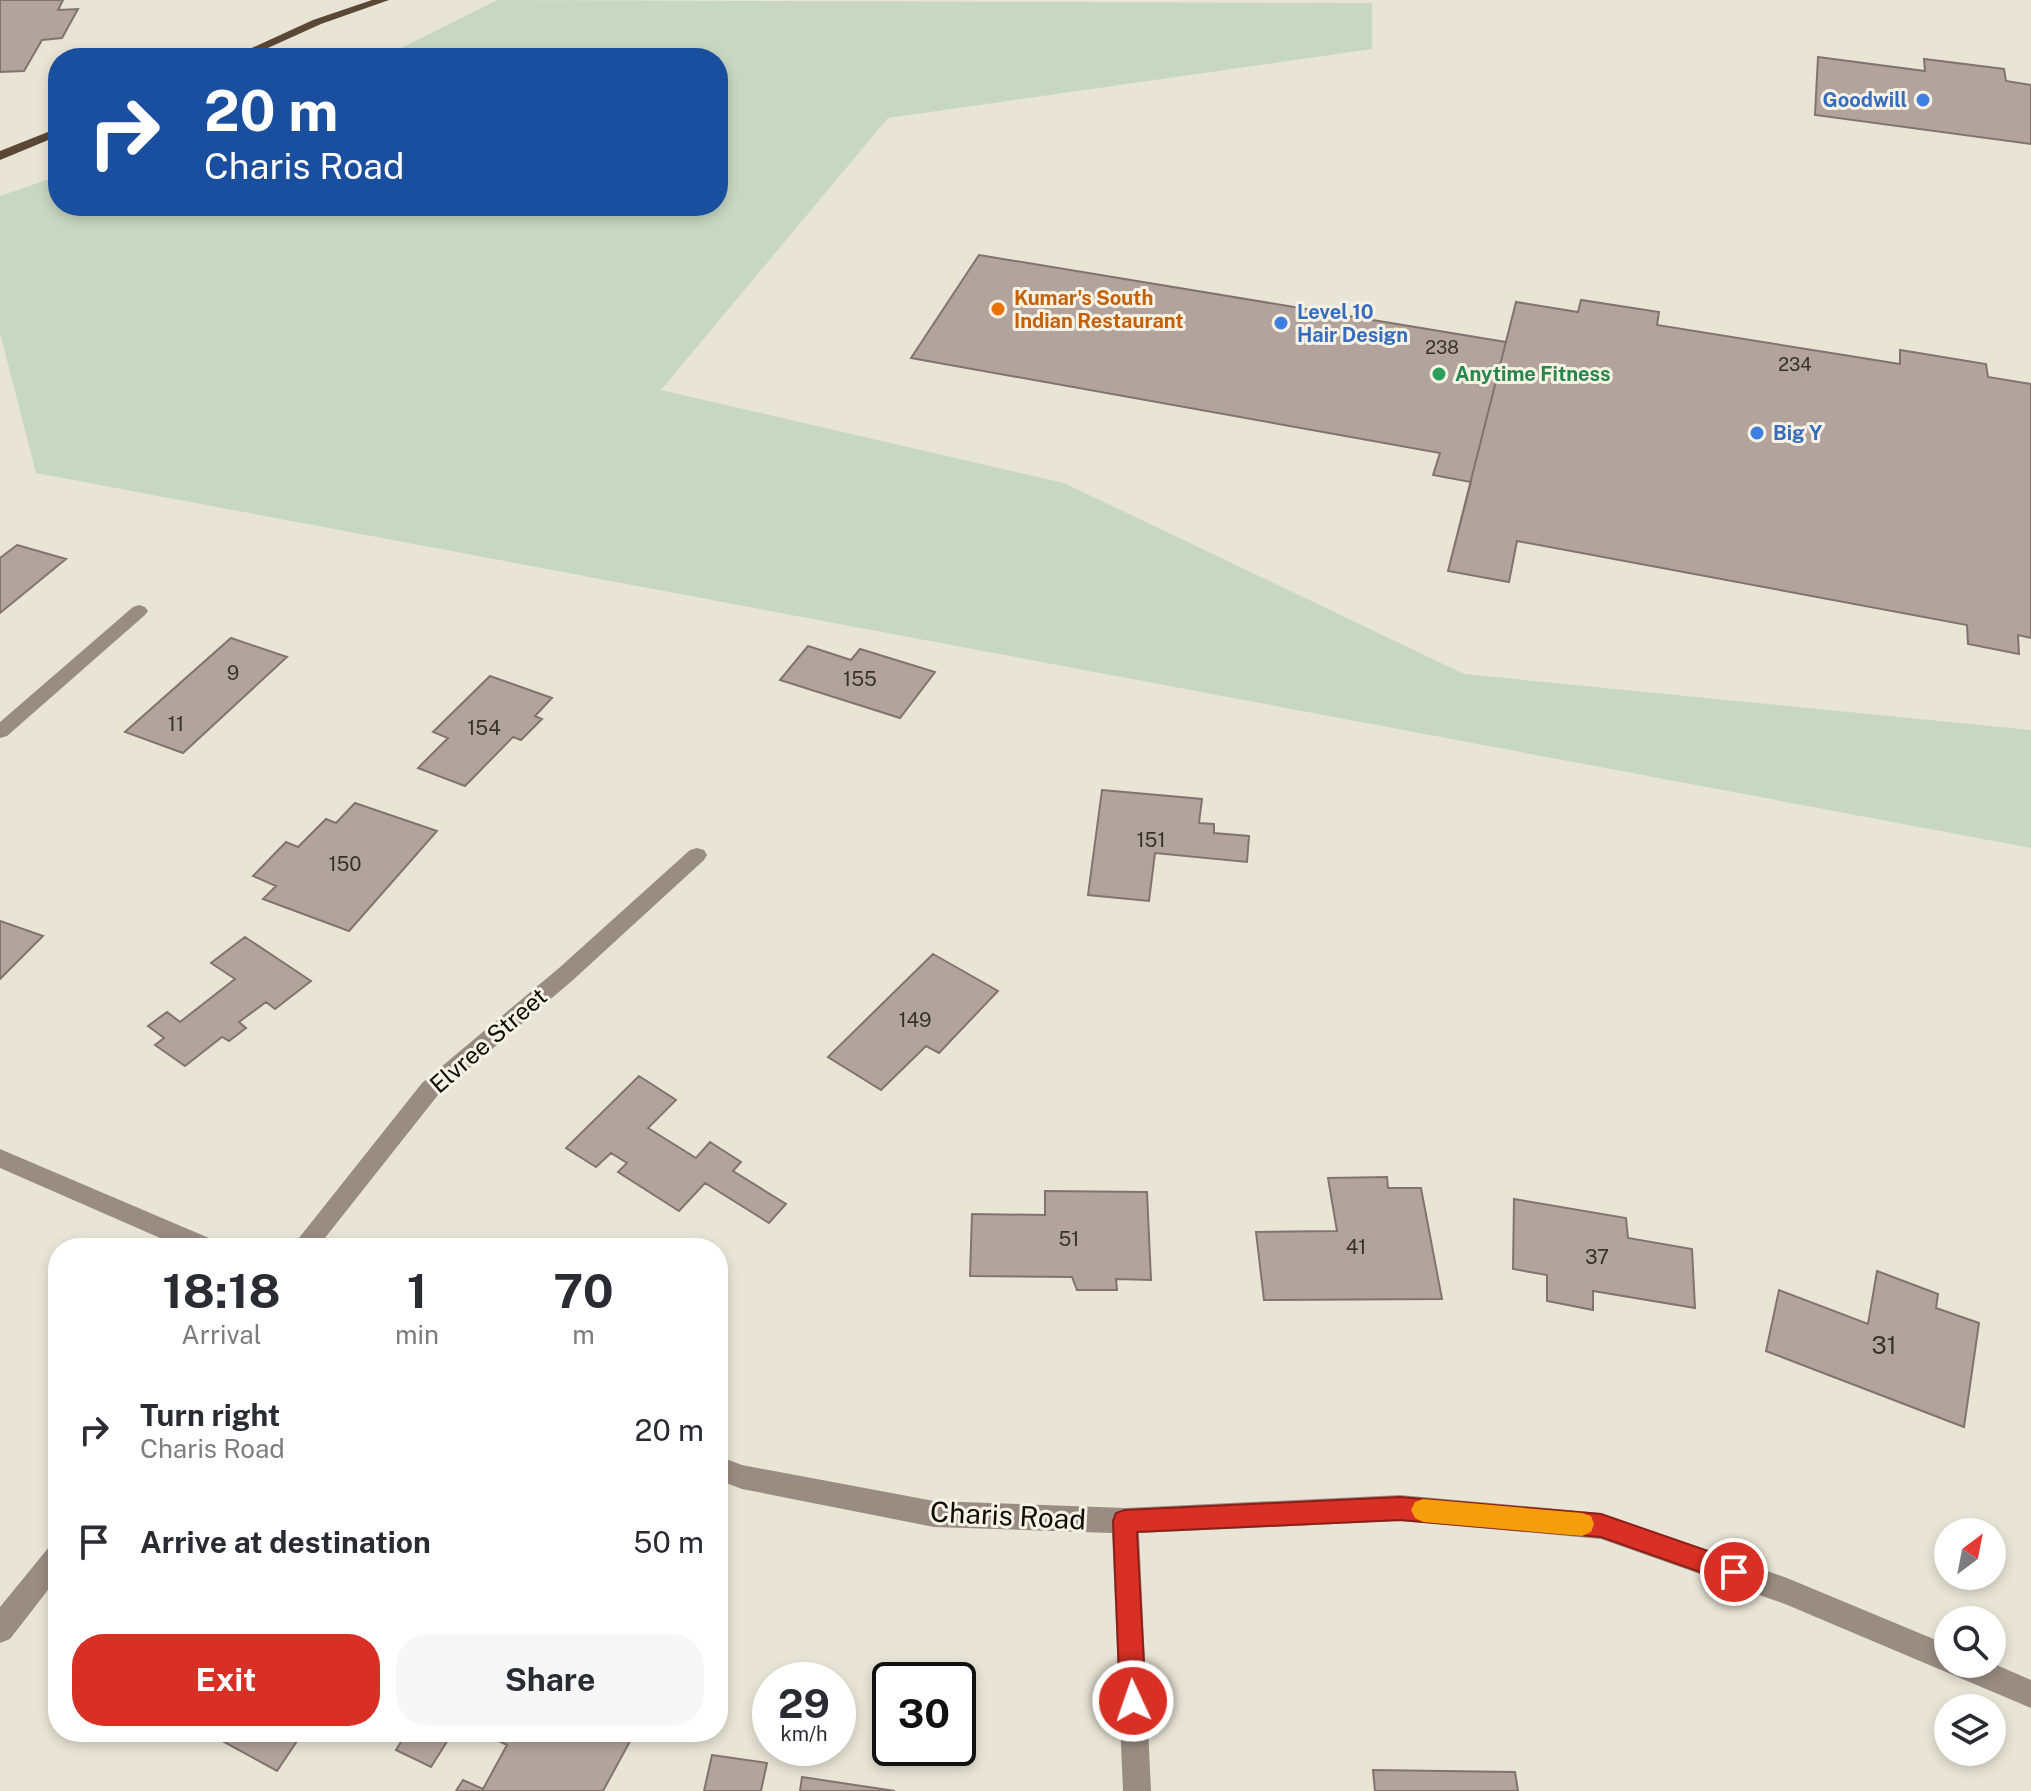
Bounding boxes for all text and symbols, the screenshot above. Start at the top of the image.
text: 20 m [204,78,338,144]
icon: right [72,80,176,184]
place label: Goodwill [1823,88,1907,112]
marker: Goodwill [1914,91,1932,109]
text: Charis Road [204,145,404,187]
place label: Kumar's South Indian Restaurant [1014,286,1184,333]
marker: Kumar's South Indian Restaurant [989,300,1007,318]
place label: Level 10 Hair Design [1297,300,1408,347]
marker: Level 10 Hair Design [1272,314,1290,332]
house number: 238 [1425,337,1459,358]
house number: 234 [1778,354,1812,375]
place label: Anytime Fitness [1455,362,1611,386]
marker: Anytime Fitness [1430,365,1448,383]
place label: Big Y [1773,421,1823,445]
marker: Big Y [1748,424,1766,442]
house number: 9 [227,661,239,685]
house number: 155 [843,667,877,691]
house number: 11 [168,712,184,736]
house number: 154 [467,716,501,740]
house number: 151 [1136,828,1166,852]
house number: 150 [328,852,362,876]
street label: Elvree Street [424,982,552,1098]
house number: 149 [898,1008,932,1032]
house number: 51 [1059,1227,1079,1251]
house number: 41 [1346,1235,1366,1259]
house number: 37 [1585,1245,1609,1269]
text: 18:18 [162,1262,281,1319]
text: 1 [407,1262,427,1319]
text: 70 [553,1262,614,1319]
text: Arrival [181,1319,262,1350]
text: min [395,1319,439,1350]
text: m [572,1319,595,1350]
house number: 31 [1872,1331,1896,1359]
text: Turn right [140,1397,280,1433]
icon: right [72,1408,116,1452]
text: 20 m [635,1412,704,1448]
text: Charis Road [140,1433,285,1464]
street label: Charis Road [929,1494,1087,1536]
north arrow [1934,1518,2006,1590]
map controls [1934,1518,2006,1766]
icon: arrive [72,1520,116,1564]
text: Arrive at destination [140,1524,431,1560]
text: 50 m [633,1524,704,1560]
pin [1700,1538,1768,1606]
icon: arrive [1712,1550,1756,1594]
button: search [1934,1606,2006,1678]
button: Exit [72,1634,380,1726]
button: Share [396,1634,704,1726]
position arrow [1091,1659,1175,1743]
speed limit sign: 30 [872,1662,976,1766]
text: 29 [778,1680,830,1727]
button: layers [1934,1694,2006,1766]
text: km/h [780,1722,828,1746]

